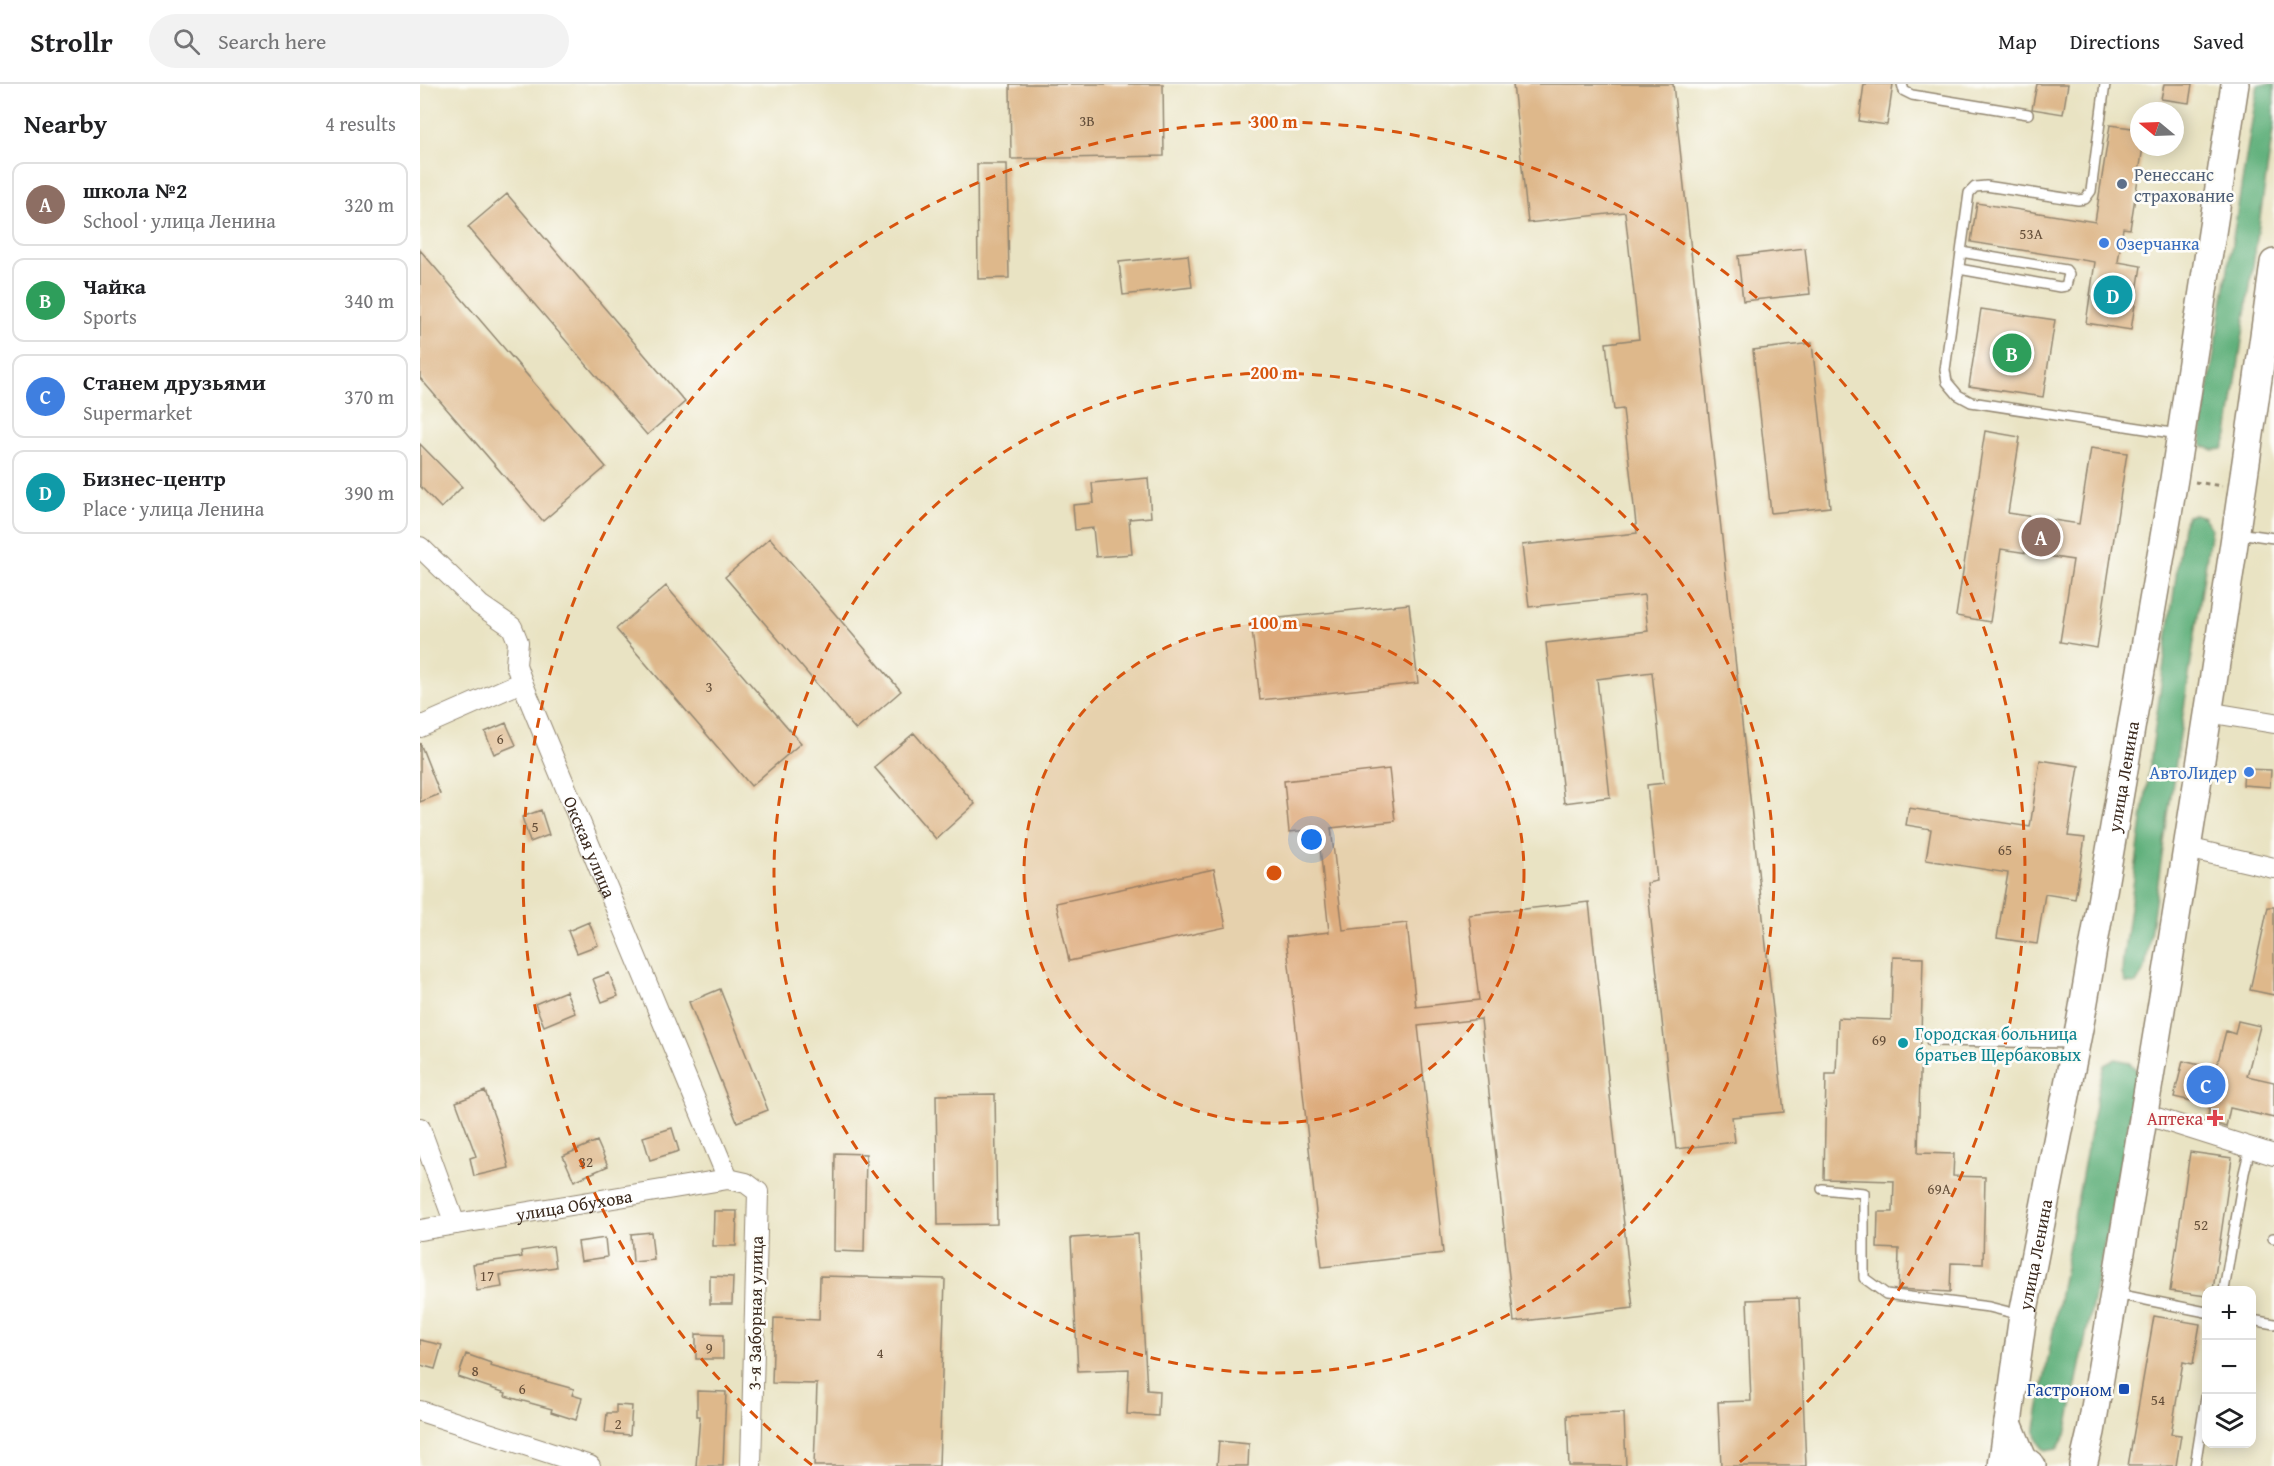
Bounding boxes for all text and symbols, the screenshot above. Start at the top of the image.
search box [149,14,569,68]
text: Strollr [30,21,113,62]
icon: search [170,25,203,58]
text: Search here [218,25,326,57]
text: Map [1998,26,2037,57]
text: Directions [2070,26,2160,57]
text: Saved [2193,26,2244,57]
north arrow [2130,102,2184,156]
text: Nearby [24,104,107,143]
text: 300 m [1250,108,1298,135]
text: 4 results [325,109,396,138]
house number: 3В [1079,110,1095,131]
place label: Ренессанс страхование [2134,161,2234,209]
text: школа №2 [83,174,187,206]
marker: Ренессанс страхование [2115,177,2129,191]
text: A [39,190,52,219]
text: 320 m [344,190,394,219]
text: School · улица Ленина [83,206,276,235]
house number: 53А [2019,223,2043,244]
place label: Озерчанка [2116,230,2200,257]
marker: Озерчанка [2097,236,2111,250]
text: Чайка [83,270,146,302]
pin: D [2094,272,2132,318]
text: B [39,286,52,315]
text: 340 m [344,286,394,315]
text: Sports [83,302,137,331]
pin: B [1992,330,2032,376]
text: 200 m [1250,359,1298,386]
text: Станем друзьями [83,366,266,398]
text: C [40,382,51,411]
text: 370 m [344,382,394,411]
text: Supermarket [83,398,192,427]
text: Бизнес-центр [83,462,226,494]
text: D [39,478,52,507]
text: 390 m [344,478,394,507]
text: Place · улица Ленина [83,494,264,523]
pin: A [2022,514,2060,560]
text: 100 m [1250,609,1298,636]
house number: 3 [705,676,713,697]
street label: улица Ленина [2100,718,2146,835]
house number: 6 [496,728,504,749]
place label: АвтоЛидер [2149,759,2237,786]
marker: АвтоЛидер [2242,765,2256,779]
street label: Окская улица [557,792,624,902]
house number: 5 [531,816,539,837]
your location [1297,825,1326,854]
house number: 65 [1998,839,2012,860]
centre of rings [1264,863,1284,883]
place label: Городская больница братьев Щербаковых [1915,1020,2082,1068]
house number: 69 [1872,1029,1886,1050]
marker: Городская больница братьев Щербаковых [1896,1036,1910,1050]
pin: C [2186,1062,2226,1108]
place label: Аптека [2147,1105,2203,1132]
marker: Аптека [2208,1111,2222,1125]
house number: 32 [579,1151,593,1172]
house number: 69А [1927,1178,1951,1199]
street label: улица Обухова [513,1182,635,1228]
street label: улица Ленина [2011,1196,2059,1313]
house number: 52 [2194,1214,2208,1235]
street label: 3-я Заборная улица [740,1235,770,1391]
house number: 17 [480,1265,494,1286]
map controls [2202,1286,2256,1448]
button: + [2202,1286,2256,1340]
house number: 9 [705,1337,713,1358]
button: − [2202,1340,2256,1394]
house number: 4 [876,1342,884,1363]
house number: 8 [471,1360,479,1381]
place label: Гастроном [2027,1376,2112,1403]
house number: 6 [518,1378,526,1399]
marker: Гастроном [2117,1382,2131,1396]
house number: 54 [2151,1389,2165,1410]
button: layers [2202,1394,2256,1448]
house number: 2 [614,1413,622,1434]

